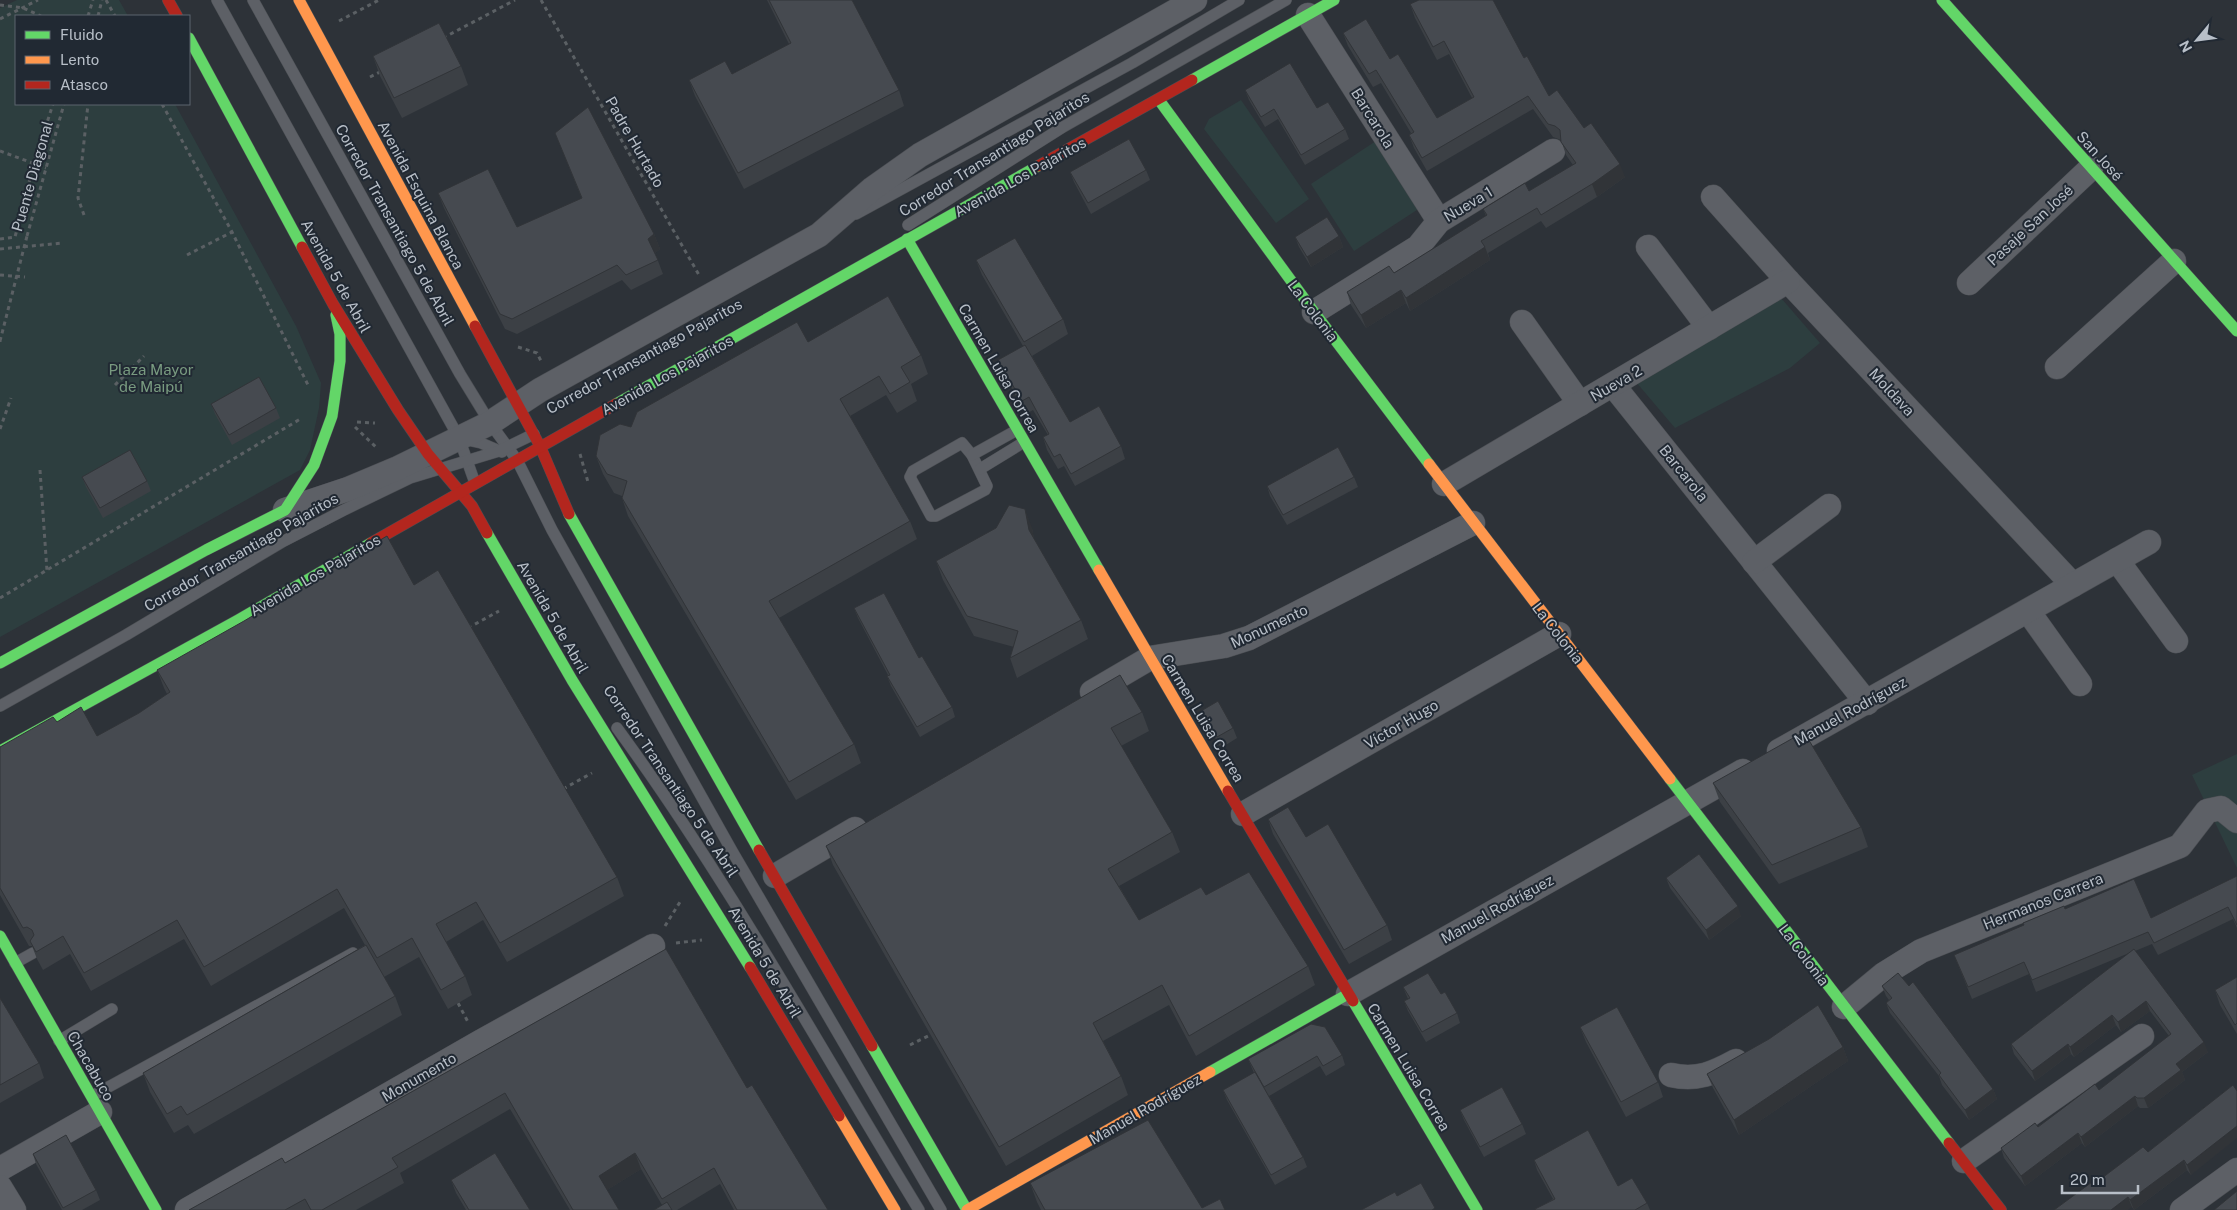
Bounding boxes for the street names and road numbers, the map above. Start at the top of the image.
street label: Barcarola [1348,85,1398,151]
street label: Corredor Transantiago Pajaritos [896,88,1092,220]
street label: Padre Hurtado [602,94,668,190]
street label: Avenida Esquina Blanca [375,118,467,272]
street label: Puente Diagonal [8,119,56,233]
street label: Corredor Transantiago 5 de Abril [332,121,458,329]
street label: San José [2073,128,2127,184]
street label: Avenida Los Pajaritos [951,134,1089,220]
street label: Pasaje San José [1984,181,2076,269]
street label: Nueva 1 [1441,183,1495,225]
street label: Avenida 5 de Abril [298,216,374,336]
street label: La Colonia [1284,277,1342,345]
street label: Corredor Transantiago Pajaritos [543,295,745,417]
street label: Carmen Luisa Correa [955,301,1043,435]
street label: Avenida Los Pajaritos [598,332,736,418]
street label: Nueva 2 [1587,361,1645,405]
street label: Moldava [1866,365,1918,419]
street label: Barcarola [1656,441,1712,505]
street label: Corredor Transantiago Pajaritos [141,489,341,615]
street label: Avenida Los Pajaritos [247,531,383,619]
street label: Avenida 5 de Abril [514,558,592,676]
street label: La Colonia [1529,599,1587,667]
street label: Monumento [1228,601,1310,651]
street label: Carmen Luisa Correa [1158,651,1248,785]
street label: Manuel Rodríguez [1791,673,1909,749]
street label: Corredor Transantiago 5 de Abril [600,682,742,880]
street label: Víctor Hugo [1361,696,1441,752]
street label: Hermanos Carrera [1981,869,2105,933]
street label: Manuel Rodríguez [1438,871,1556,947]
street label: Avenida 5 de Abril [725,903,805,1021]
street label: La Colonia [1775,921,1833,989]
street label: Carmen Luisa Correa [1364,1000,1454,1134]
street label: Chacabuco [64,1028,118,1104]
street label: Monumento [379,1049,459,1105]
street label: Manuel Rodríguez [1086,1070,1204,1148]

